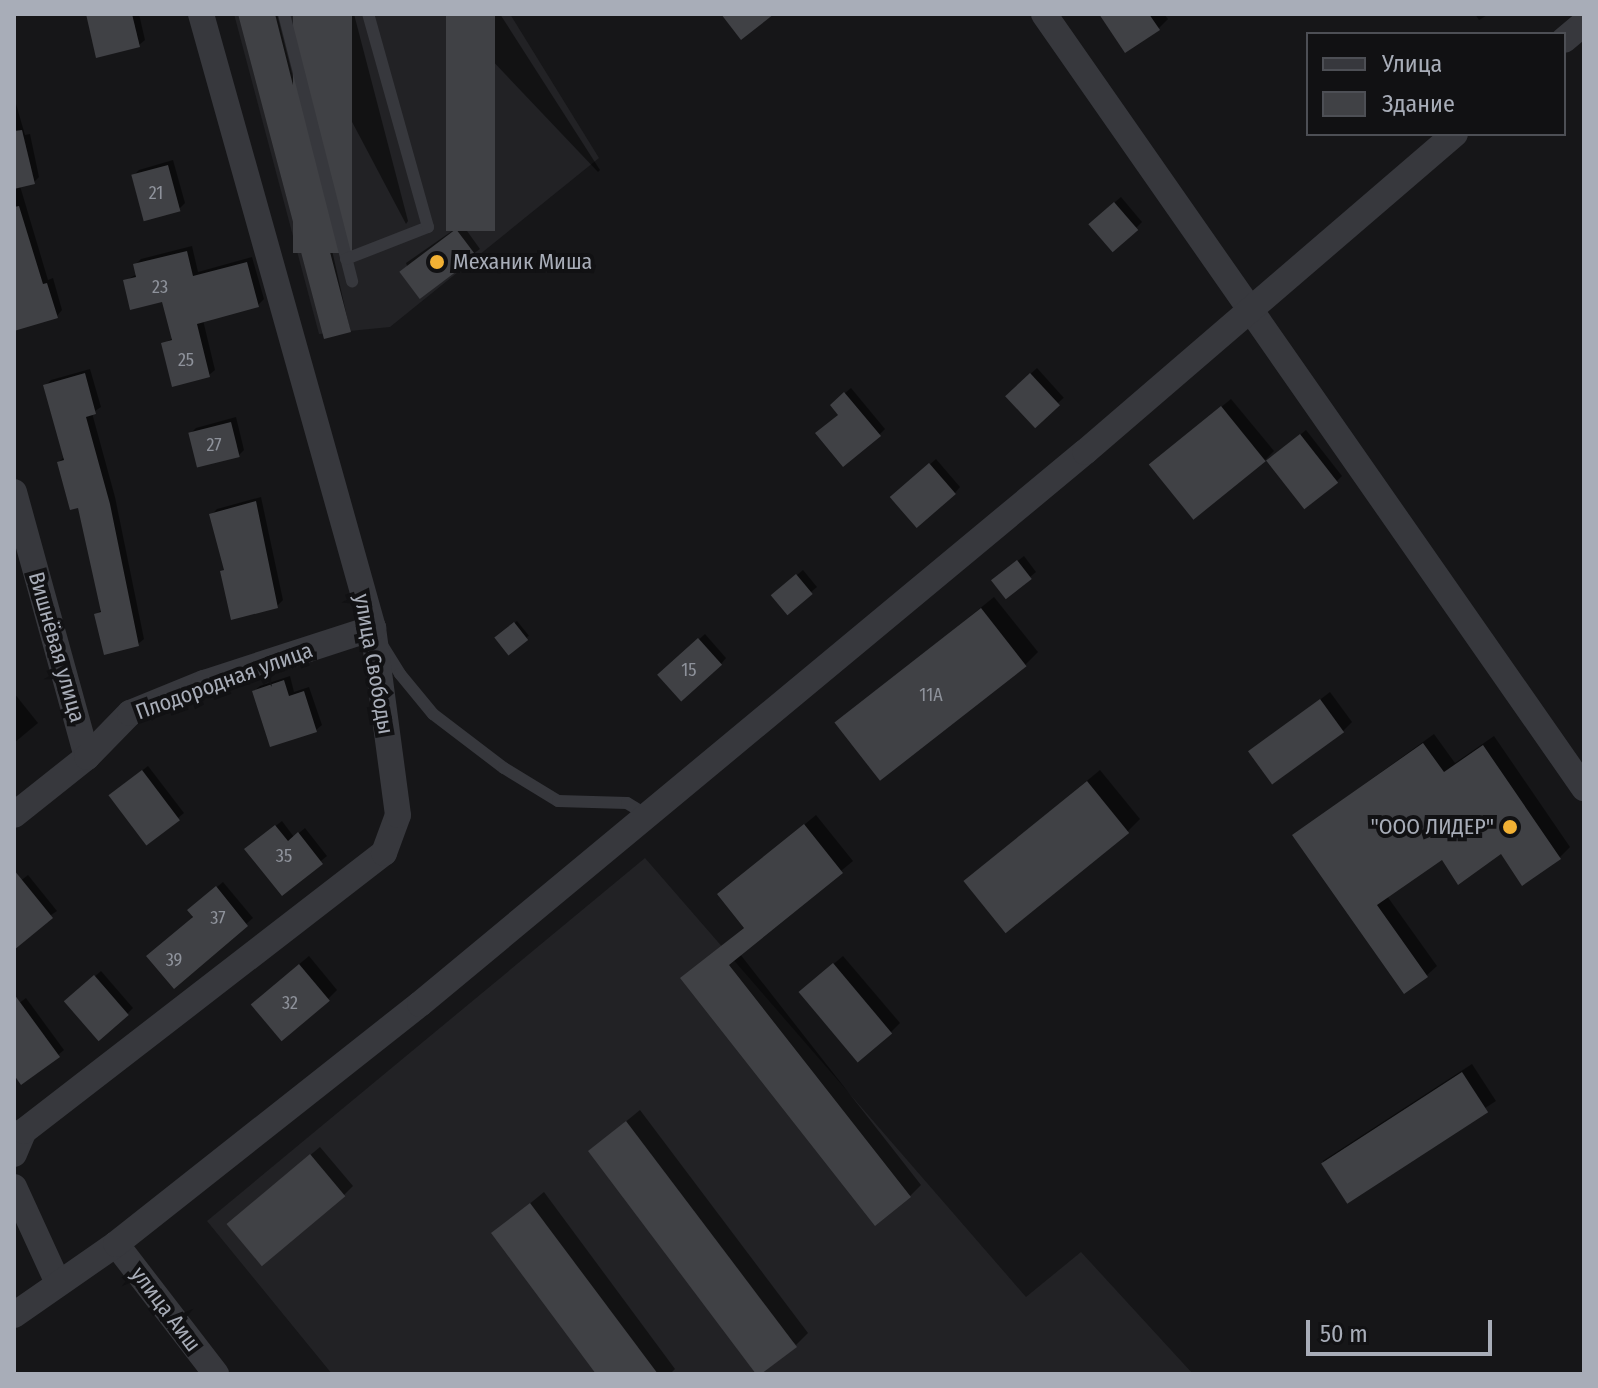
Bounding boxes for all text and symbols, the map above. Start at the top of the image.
legend [1306,32,1566,136]
text: Улица [1382,50,1442,78]
text: Здание [1382,90,1455,118]
house number: 21 [149,182,163,204]
place label: Механик Миша [453,249,592,275]
marker: Механик Миша [428,253,446,271]
house number: 23 [152,276,168,298]
house number: 25 [178,349,194,371]
house number: 27 [206,434,222,456]
street label: Вишнёвая улица [23,569,91,725]
street label: улица Свободы [349,592,399,736]
street label: Плодородная улица [132,637,316,725]
house number: 15 [681,659,697,681]
house number: 11А [919,684,943,706]
place label: "ООО ЛИДЕР" [1370,814,1494,840]
marker: "ООО ЛИДЕР" [1501,818,1519,836]
house number: 35 [276,845,292,867]
house number: 37 [210,907,226,929]
house number: 39 [166,949,182,971]
house number: 32 [282,992,298,1014]
street label: улица Аиш [126,1261,206,1357]
scale bar [1310,1304,1496,1354]
text: 50 m [1320,1320,1368,1348]

